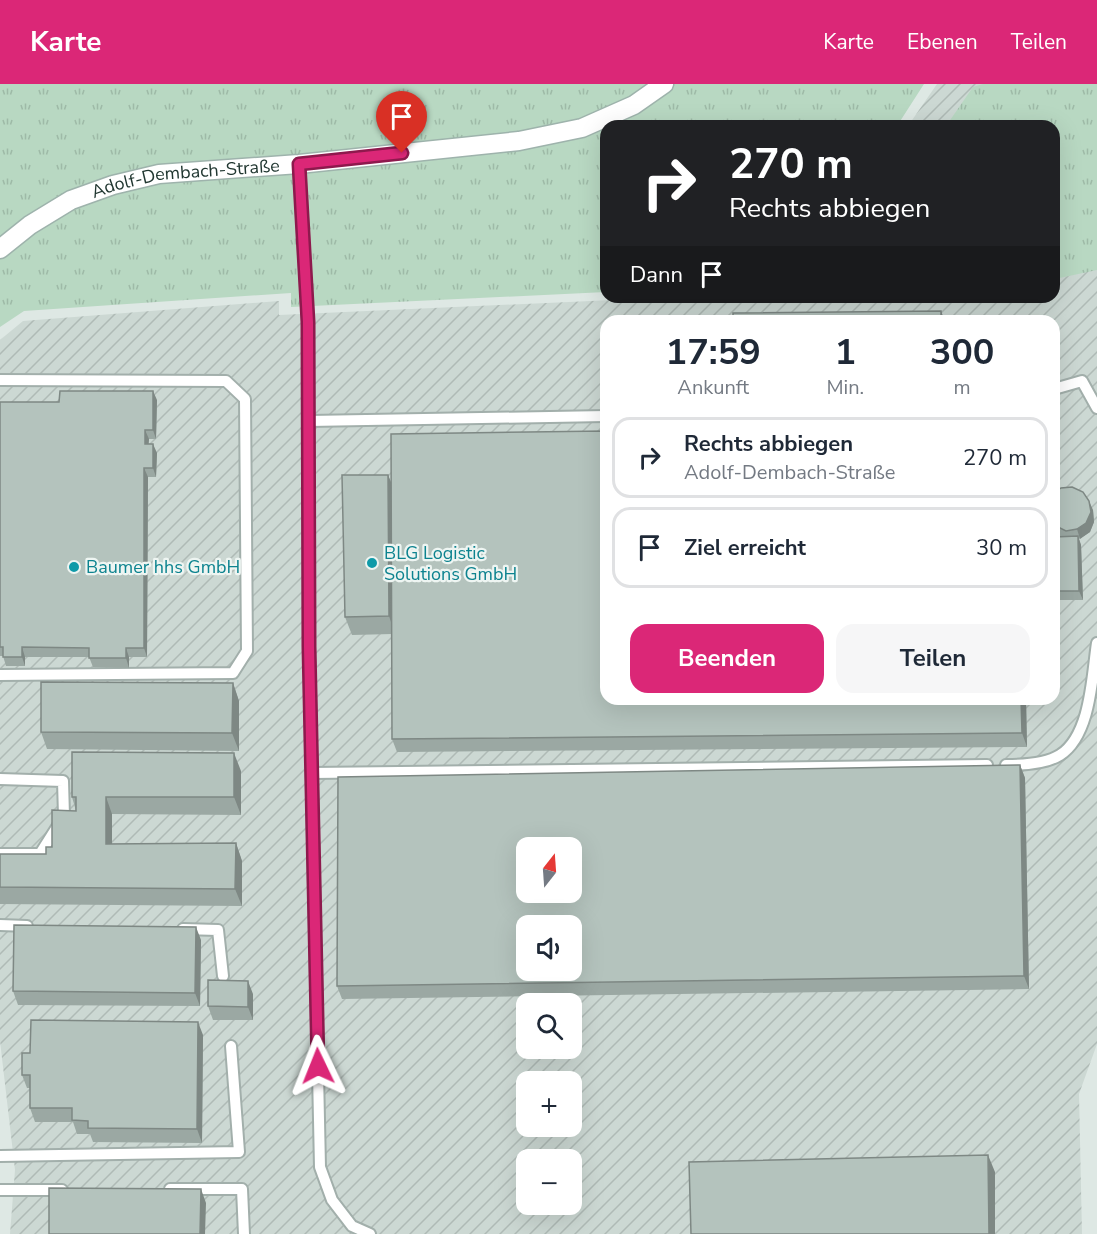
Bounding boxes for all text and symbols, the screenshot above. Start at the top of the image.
text: Karte [30,23,101,61]
text: Karte [823,28,874,56]
text: Ebenen [907,28,978,56]
text: Teilen [1011,28,1067,56]
pin [376,91,427,153]
icon: arrive [385,100,418,133]
text: 270 m [729,136,853,193]
icon: right [630,144,708,222]
street label: Adolf-Dembach-Straße [88,153,280,204]
text: Rechts abbiegen [729,190,930,227]
icon: arrive [695,258,728,291]
text: Dann [630,260,683,290]
text: 17:59 [666,328,761,377]
text: 1 [834,328,856,377]
text: 300 [930,328,994,377]
text: Ankunft [677,374,749,401]
text: Min. [826,374,864,401]
text: m [953,374,971,401]
text: Rechts abbiegen [684,429,853,459]
icon: right [633,441,666,474]
text: 270 m [963,443,1027,473]
text: Adolf-Dembach-Straße [684,459,895,486]
icon: arrive [633,531,666,564]
text: Ziel erreicht [684,533,806,563]
text: 30 m [976,533,1027,563]
place label: BLG Logistic Solutions GmbH [384,541,517,586]
place label: Baumer hhs GmbH [86,555,240,579]
marker: BLG Logistic Solutions GmbH [365,556,379,570]
marker: Baumer hhs GmbH [67,560,81,574]
button: Beenden [630,624,824,693]
button: Teilen [836,624,1030,693]
north arrow [516,837,582,903]
map controls [516,837,582,1215]
button: sound [516,915,582,981]
button: search [516,993,582,1059]
position arrow [286,1034,350,1098]
button: + [516,1071,582,1137]
button: − [516,1149,582,1215]

